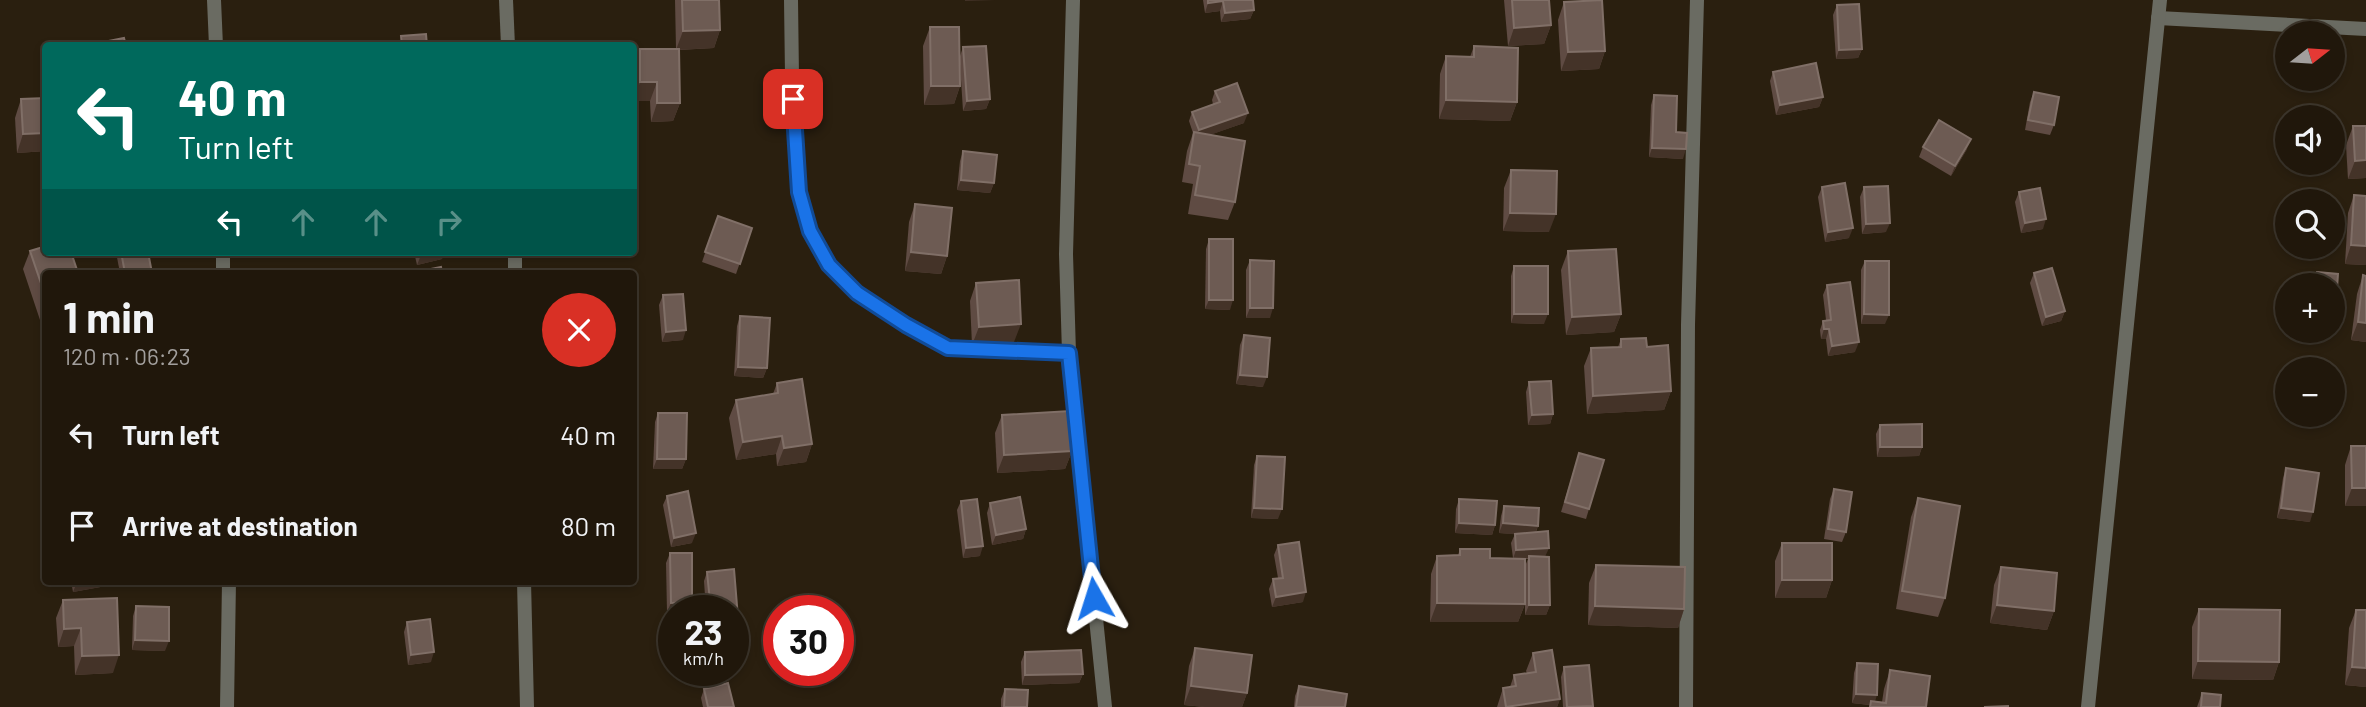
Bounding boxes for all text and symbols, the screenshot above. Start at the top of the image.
north arrow [2275,21,2345,91]
map controls [2275,21,2345,427]
text: 40 m [178,67,286,126]
pin [763,69,823,129]
icon: left [63,70,154,161]
icon: arrive [774,80,812,118]
button: sound [2275,105,2345,175]
text: Turn left [178,127,295,165]
button: search [2275,189,2345,259]
icon: left [211,203,249,241]
icon: ahead [284,203,322,241]
icon: ahead [357,203,395,241]
icon: right [430,203,468,241]
button: + [2275,273,2345,343]
text: 1 min [63,291,155,341]
button: close [542,293,616,367]
text: 120 m · 06:23 [63,342,191,370]
button: − [2275,357,2345,427]
icon: left [63,416,101,454]
text: Turn left [122,419,220,450]
text: 40 m [560,419,616,450]
icon: arrive [63,507,101,545]
text: Arrive at destination [122,510,358,541]
text: 80 m [561,510,616,541]
position arrow [1057,561,1131,635]
speed limit sign: 30 [763,595,854,686]
text: 23 [684,610,723,652]
text: km/h [683,647,724,669]

